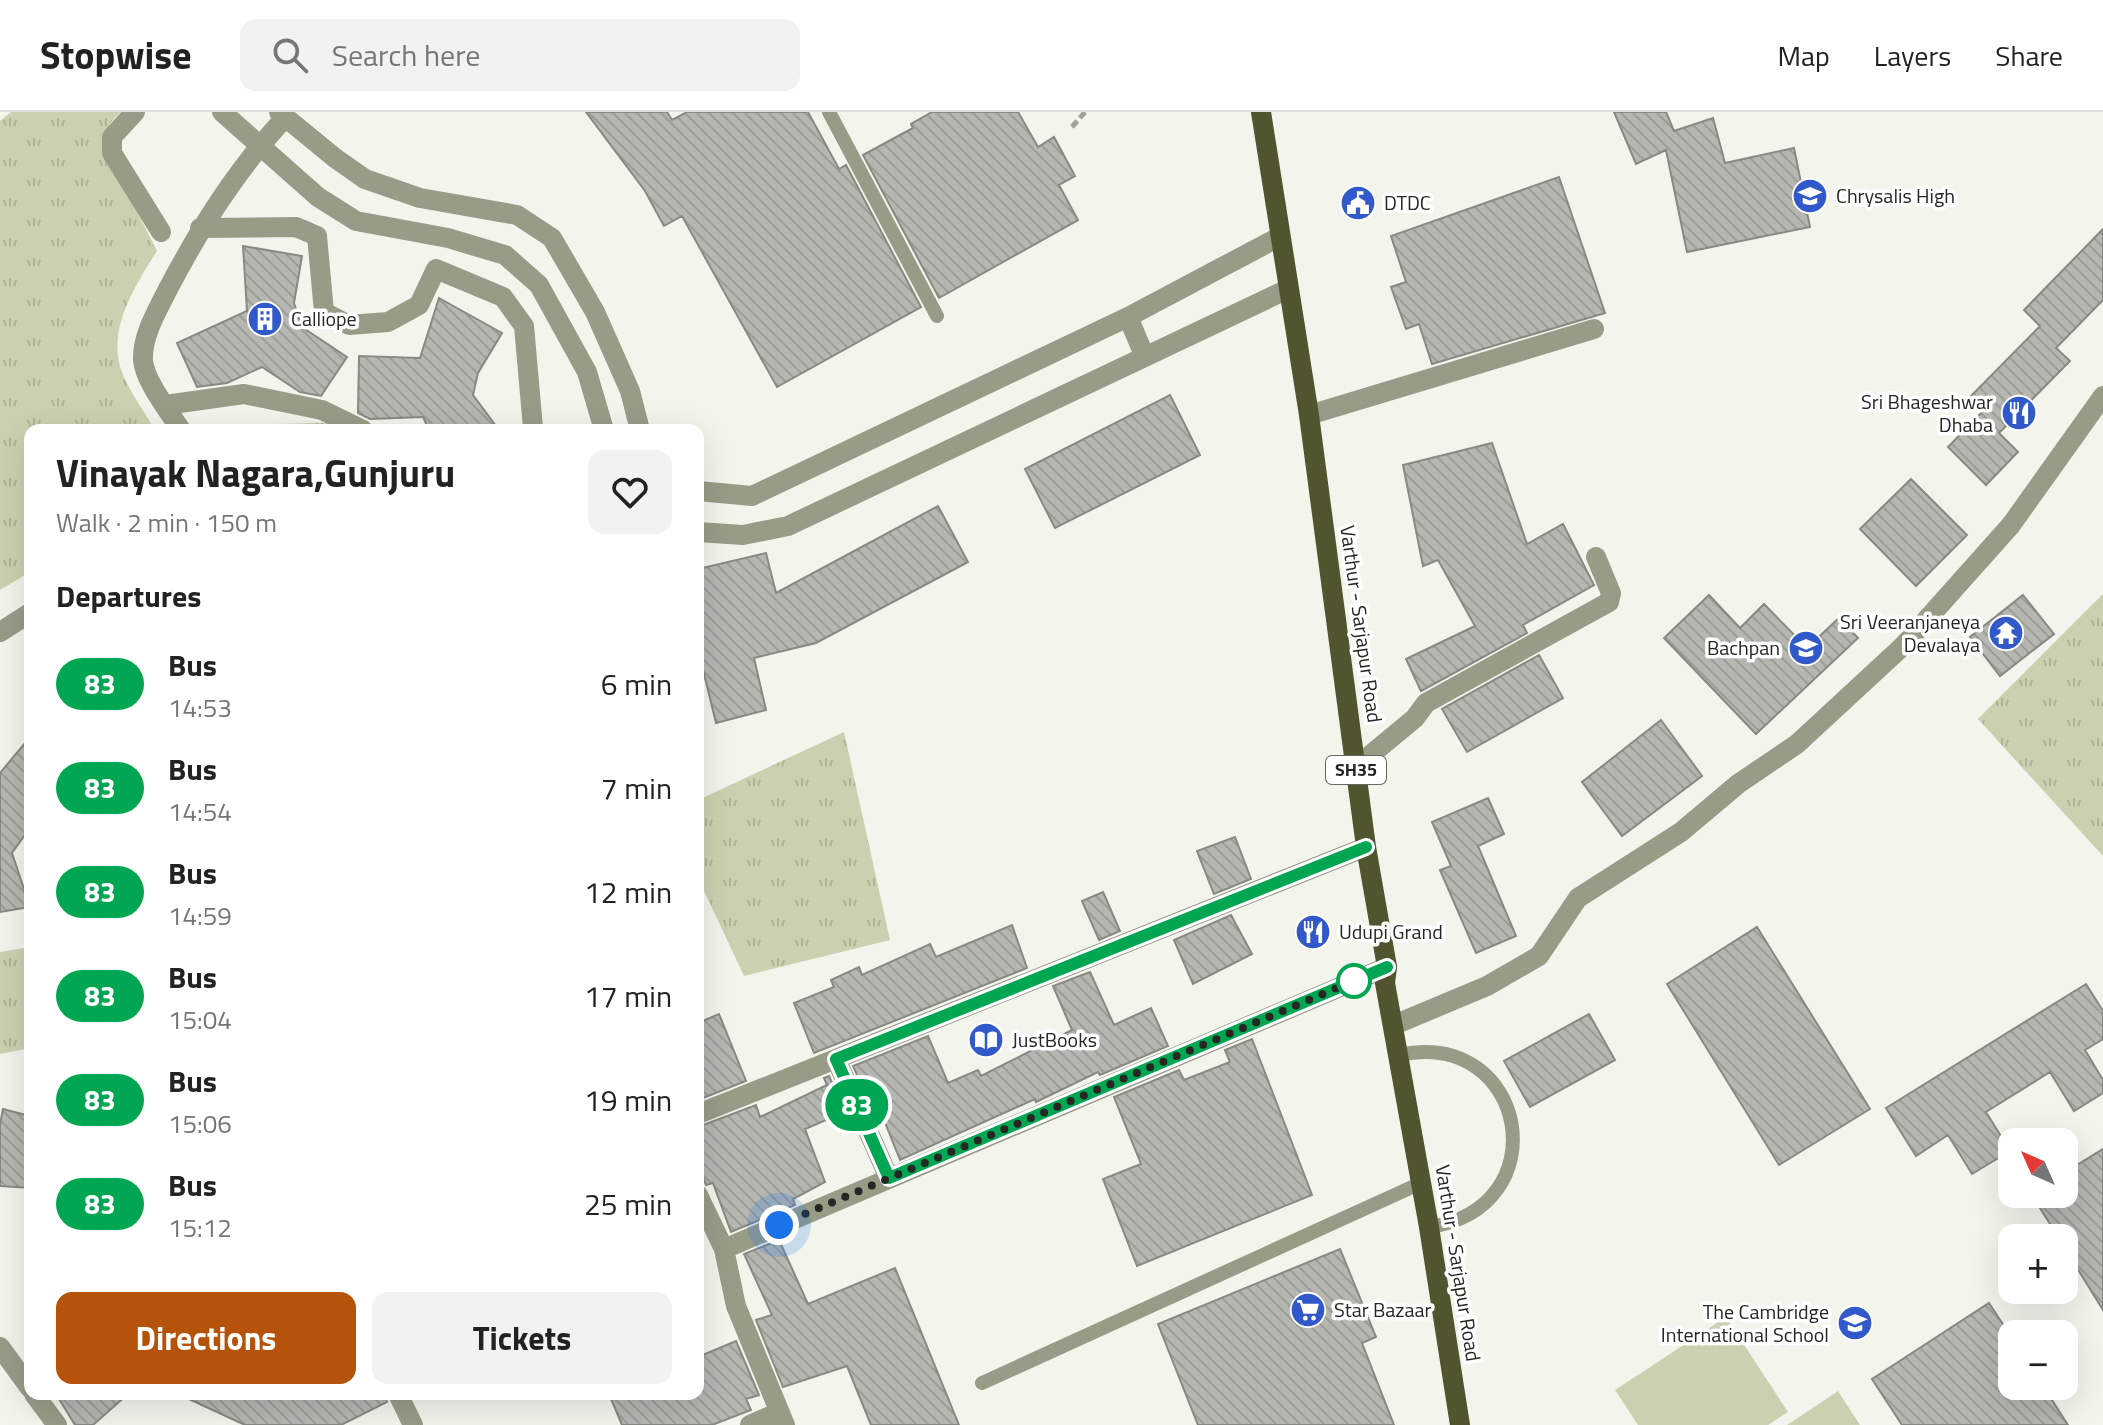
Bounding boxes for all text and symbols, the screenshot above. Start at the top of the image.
search box [240,19,800,91]
text: Stopwise [40,26,192,84]
text: Search here [332,32,480,78]
icon: search [268,33,312,77]
text: Map [1777,34,1830,77]
text: Layers [1874,34,1951,77]
text: Share [1995,34,2063,77]
school or university icon: Chrysalis High [1791,177,1829,215]
place label: Chrysalis High [1836,180,1955,211]
public building icon: DTDC [1339,184,1377,222]
place label: DTDC [1384,187,1431,218]
building icon: Calliope [246,300,284,338]
place label: Calliope [291,303,357,334]
place label: Sri Bhageshwar Dhaba [1861,386,1993,440]
restaurant icon: Sri Bhageshwar Dhaba [2000,394,2038,432]
text: Vinayak Nagara,Gunjuru [56,444,455,502]
button: heart [588,450,672,534]
text: Walk · 2 min · 150 m [56,503,277,542]
street label: Varthur - Sarjapur Road [1332,523,1391,725]
text: Departures [56,573,201,619]
place label: Sri Veeranjaneya Devalaya [1840,606,1980,660]
temple icon: Sri Veeranjaneya Devalaya [1987,614,2025,652]
school or university icon: Bachpan [1787,629,1825,667]
place label: Bachpan [1707,632,1780,663]
text: Bus [168,642,217,688]
text: 6 min [601,661,672,707]
text: 83 [84,662,116,705]
text: 14:53 [168,688,232,727]
text: Bus [168,746,217,792]
road number: SH35 [1326,756,1386,784]
text: 7 min [601,765,672,811]
text: 83 [84,766,116,809]
text: 14:54 [168,792,232,831]
text: Bus [168,850,217,896]
text: 12 min [584,869,672,915]
text: 83 [84,870,116,913]
text: 14:59 [168,896,232,935]
restaurant icon: Udupi Grand [1294,913,1332,951]
place label: Udupi Grand [1339,916,1443,947]
text: Bus [168,954,217,1000]
unlabelled marker [1337,964,1371,998]
text: 17 min [584,973,672,1019]
text: 83 [84,974,116,1017]
text: 15:04 [168,1000,232,1039]
library icon: JustBooks [967,1021,1005,1059]
place label: JustBooks [1012,1024,1097,1055]
text: Bus [168,1058,217,1104]
text: 19 min [584,1077,672,1123]
text: 83 [84,1078,116,1121]
line badge: 83 [821,1079,893,1131]
text: 83 [841,1083,873,1126]
text: 15:06 [168,1104,232,1143]
north arrow [1998,1128,2078,1208]
map controls [1998,1128,2078,1400]
text: Bus [168,1162,217,1208]
street label: Varthur - Sarjapur Road [1428,1162,1489,1364]
text: 25 min [584,1181,672,1227]
text: 83 [84,1182,116,1225]
your location [759,1205,799,1245]
text: 15:12 [168,1208,232,1247]
button: + [1998,1224,2078,1304]
supermarket icon: Star Bazaar [1289,1291,1327,1329]
button: Directions [56,1292,356,1384]
button: Tickets [372,1292,672,1384]
place label: Star Bazaar [1334,1294,1431,1325]
place label: The Cambridge International School [1661,1296,1829,1350]
school or university icon: The Cambridge International School [1836,1304,1874,1342]
button: − [1998,1320,2078,1400]

